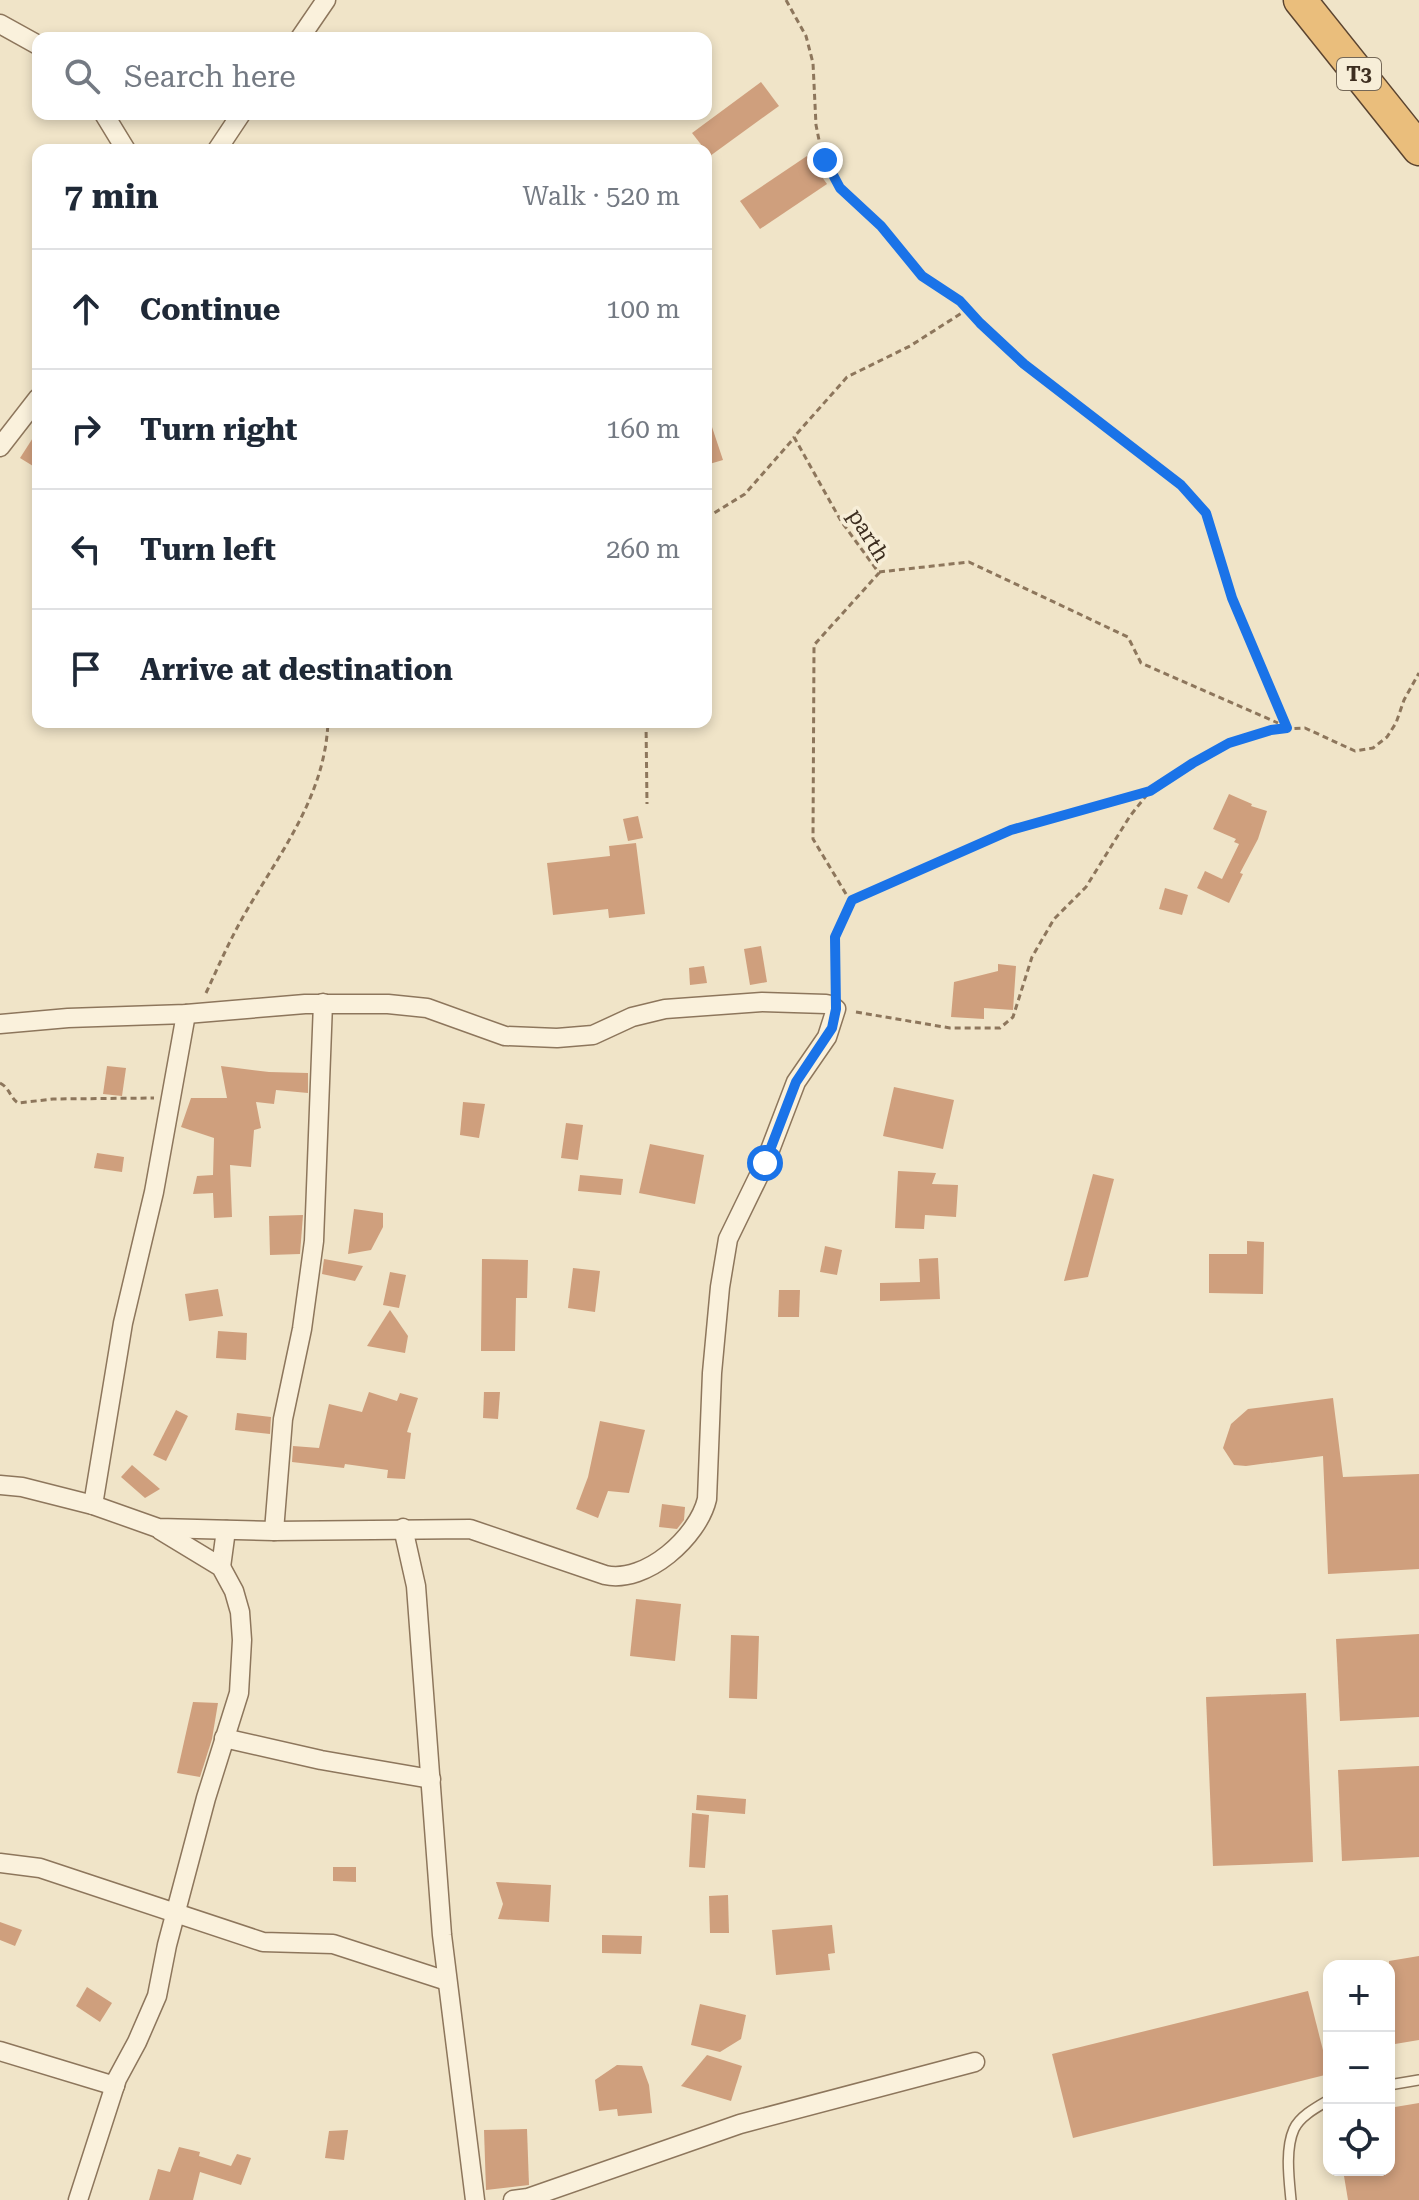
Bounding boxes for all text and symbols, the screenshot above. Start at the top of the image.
search box [32,32,712,120]
icon: search [60,54,104,98]
road number: T3 [1337,58,1381,90]
text: Search here [124,59,296,94]
route end [807,142,843,178]
text: 7 min [64,176,159,216]
text: Walk · 520 m [522,181,680,211]
icon: ahead [64,287,108,331]
text: Continue [140,292,280,327]
text: 100 m [606,294,680,324]
icon: right [64,407,108,451]
text: Turn right [140,412,297,447]
text: 160 m [606,414,680,444]
street label: parth [843,504,895,566]
icon: left [64,527,108,571]
text: Turn left [140,532,276,567]
text: 260 m [606,534,680,564]
icon: arrive [64,647,108,691]
text: Arrive at destination [140,652,453,687]
route start [747,1145,783,1181]
map controls [1323,1960,1395,2176]
button: + [1323,1960,1395,2032]
button: − [1323,2032,1395,2104]
button: locate [1323,2104,1395,2176]

